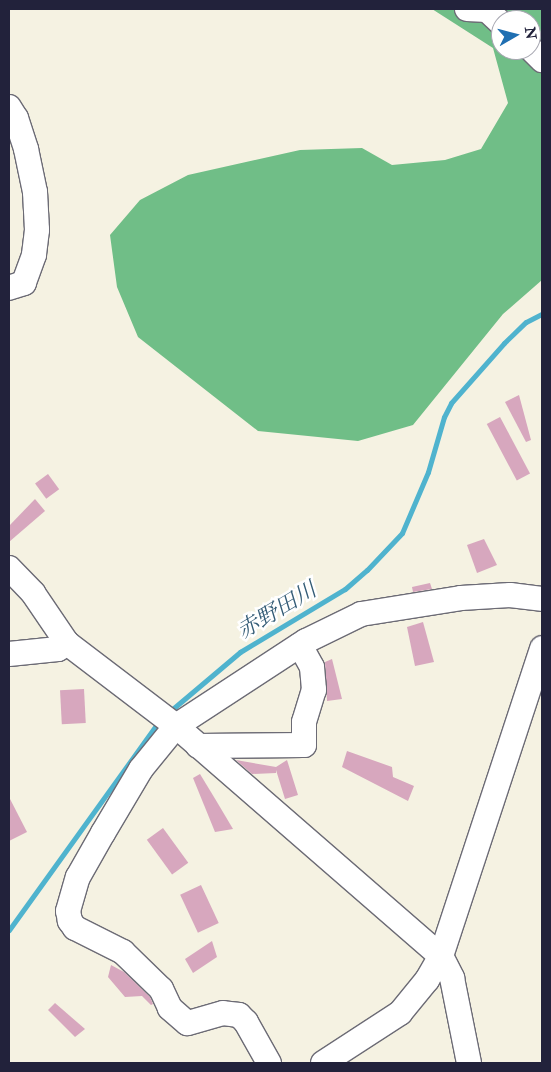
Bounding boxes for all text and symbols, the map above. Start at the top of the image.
north arrow [491,10,541,60]
text: N [521,26,540,40]
water label: 赤野田川 [232,577,322,645]

